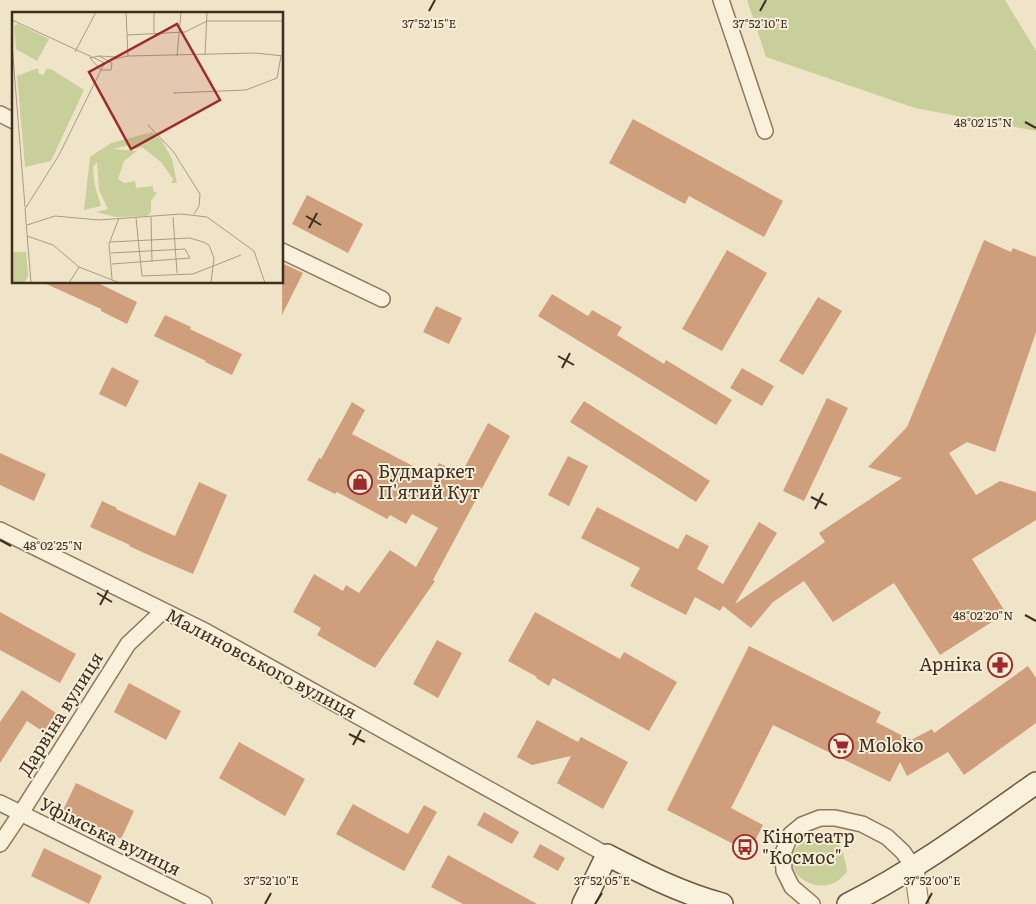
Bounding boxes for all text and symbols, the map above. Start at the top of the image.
inset map [12,12,284,284]
text: 37°52'15"E [402,14,457,32]
text: 37°52'10"E [732,14,788,32]
text: 48°02'15"N [954,113,1012,131]
place label: Будмаркет П'ятий Кут [378,457,480,505]
shop icon: Будмаркет П'ятий Кут [347,469,373,495]
text: 48°02'25"N [23,536,83,554]
street label: Малиновського вулиця [161,601,362,725]
text: 48°02'20"N [953,606,1013,624]
street label: Дарвіна вулиця [11,646,109,780]
place label: Арніка [919,650,982,677]
pharmacy icon: Арніка [987,652,1013,678]
place label: Moloko [858,731,923,758]
supermarket icon: Moloko [828,733,854,759]
street label: Уфімська вулиця [35,790,186,882]
place label: Кінотеатр "Космос" [762,822,855,870]
bus stop icon: Кінотеатр "Космос" [732,834,758,860]
text: 37°52'10"E [243,871,299,889]
text: 37°52'05"E [574,871,631,889]
text: 37°52'00"E [903,871,961,889]

